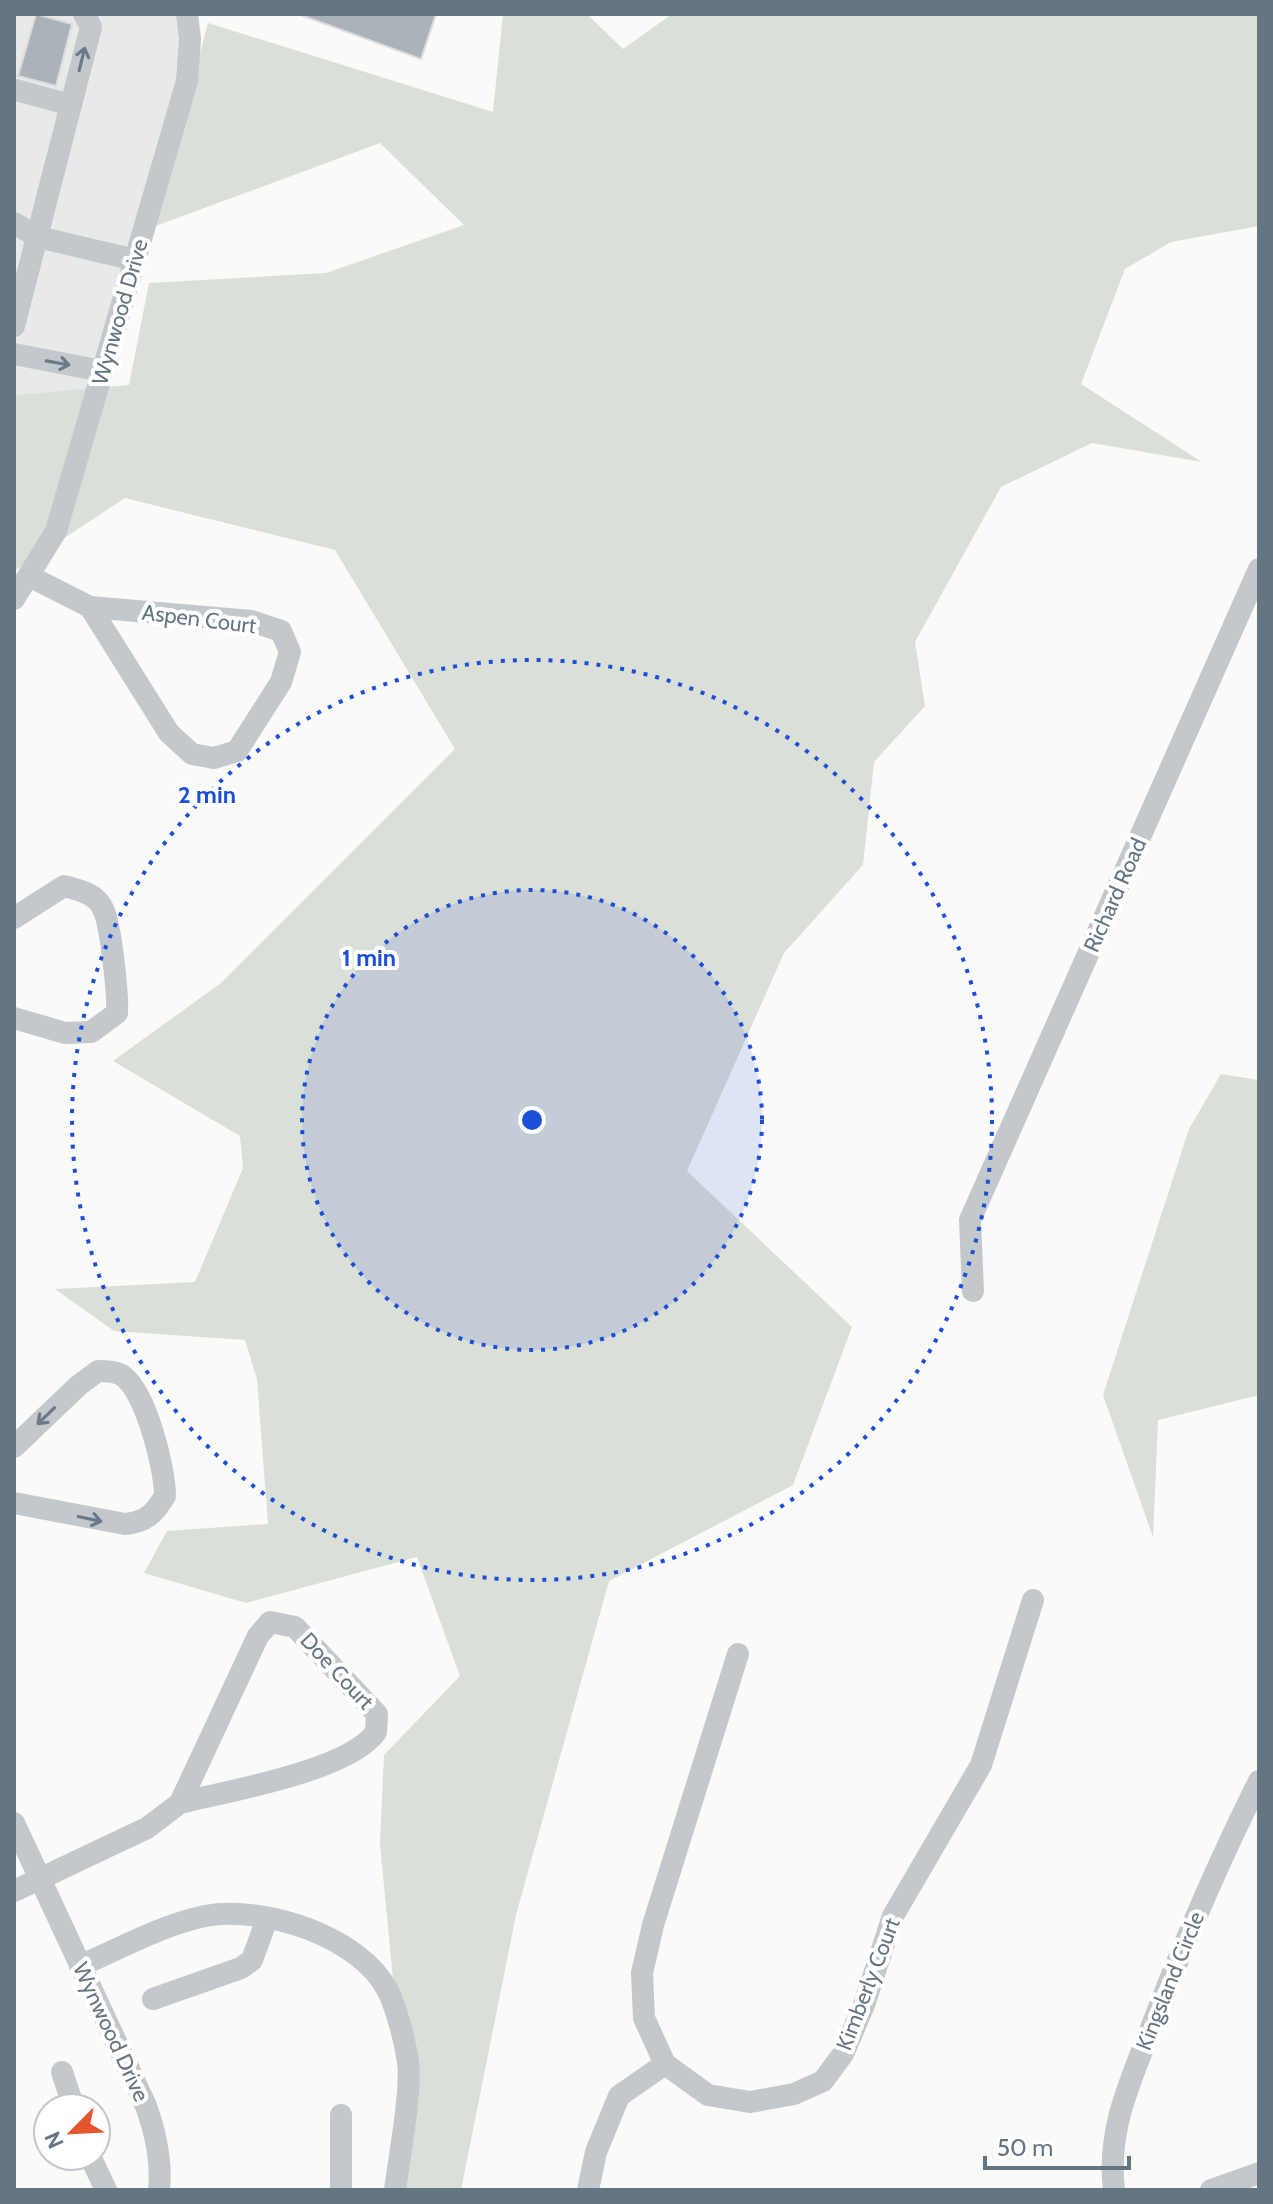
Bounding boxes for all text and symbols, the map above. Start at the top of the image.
one-way arrow [76,46,91,72]
street label: Wynwood Drive [86,236,154,388]
one-way arrow [45,357,70,372]
street label: Aspen Court [140,599,258,639]
text: 2 min [178,780,236,809]
street label: Richard Road [1078,834,1152,956]
text: 1 min [342,943,396,972]
centre of rings [518,1106,546,1134]
one-way arrow [37,1406,57,1424]
one-way arrow [77,1512,103,1527]
street label: Doe Court [295,1627,380,1716]
street label: Kingsland Circle [1130,1908,1210,2054]
street label: Kimberly Court [830,1913,906,2054]
street label: Wynwood Drive [67,1958,155,2106]
north arrow [32,2092,112,2172]
scale bar [985,2120,1129,2170]
text: N [39,2127,70,2153]
text: 50 m [997,2133,1053,2162]

